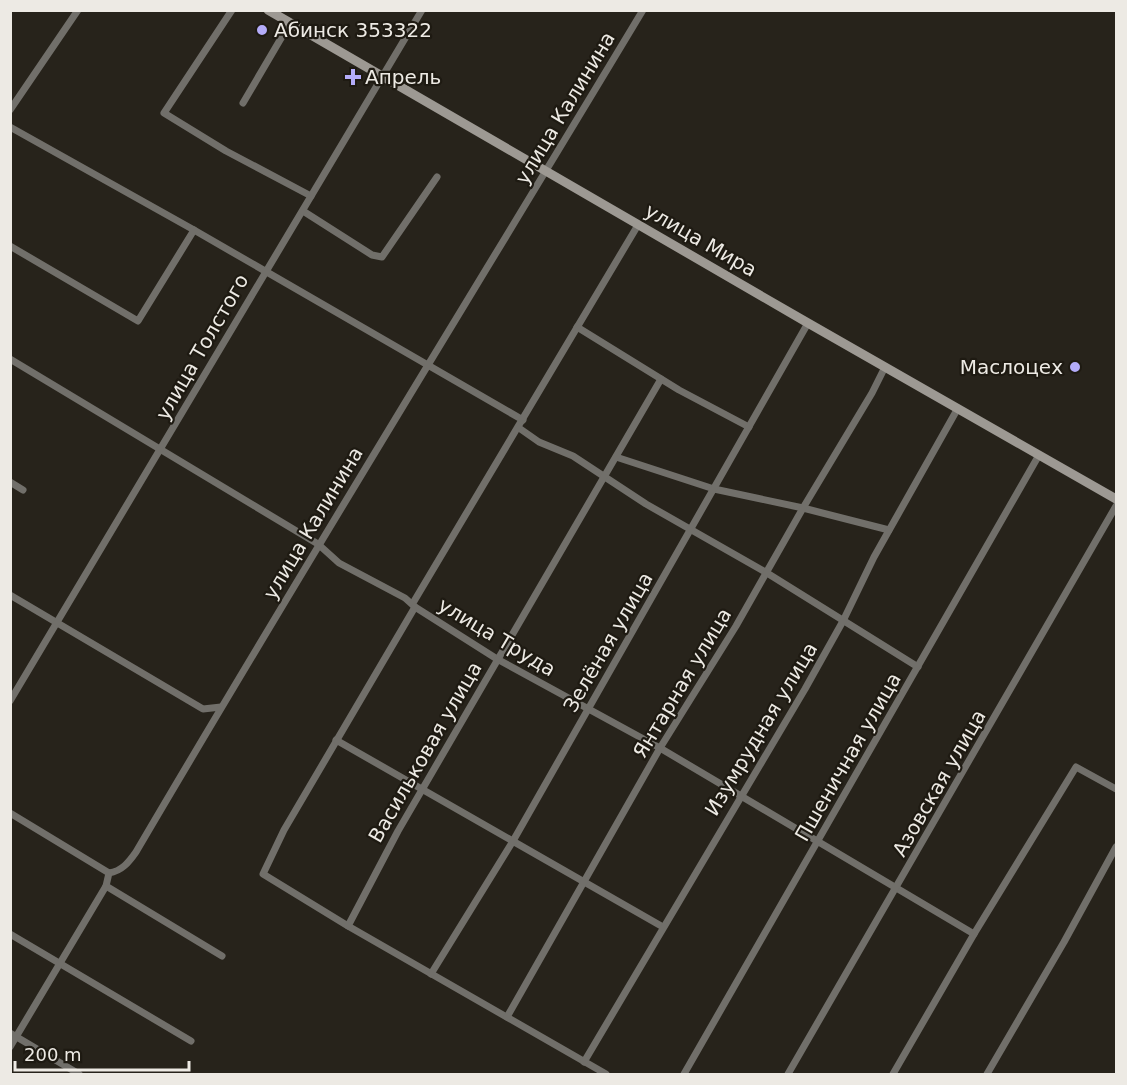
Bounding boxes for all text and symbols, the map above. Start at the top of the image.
place label: Абинск 353322 [274,18,432,42]
marker: Абинск 353322 [255,23,269,37]
street label: улица Калинина [510,27,620,189]
place label: Апрель [365,65,441,89]
marker: Апрель [346,70,360,84]
street label: улица Мира [641,198,761,282]
street label: улица Толстого [150,270,254,424]
place label: Маслоцех [960,355,1063,379]
marker: Маслоцех [1068,360,1082,374]
street label: улица Калинина [258,442,368,604]
street label: Зелёная улица [558,568,658,716]
street label: улица Труда [434,593,560,681]
street label: Янтарная улица [628,604,736,762]
street label: Изумрудная улица [700,638,822,820]
street label: Васильковая улица [363,657,487,847]
street label: Пшеничная улица [790,668,906,846]
street label: Азовская улица [887,705,991,861]
scale bar [15,1034,189,1072]
text: 200 m [24,1044,82,1065]

